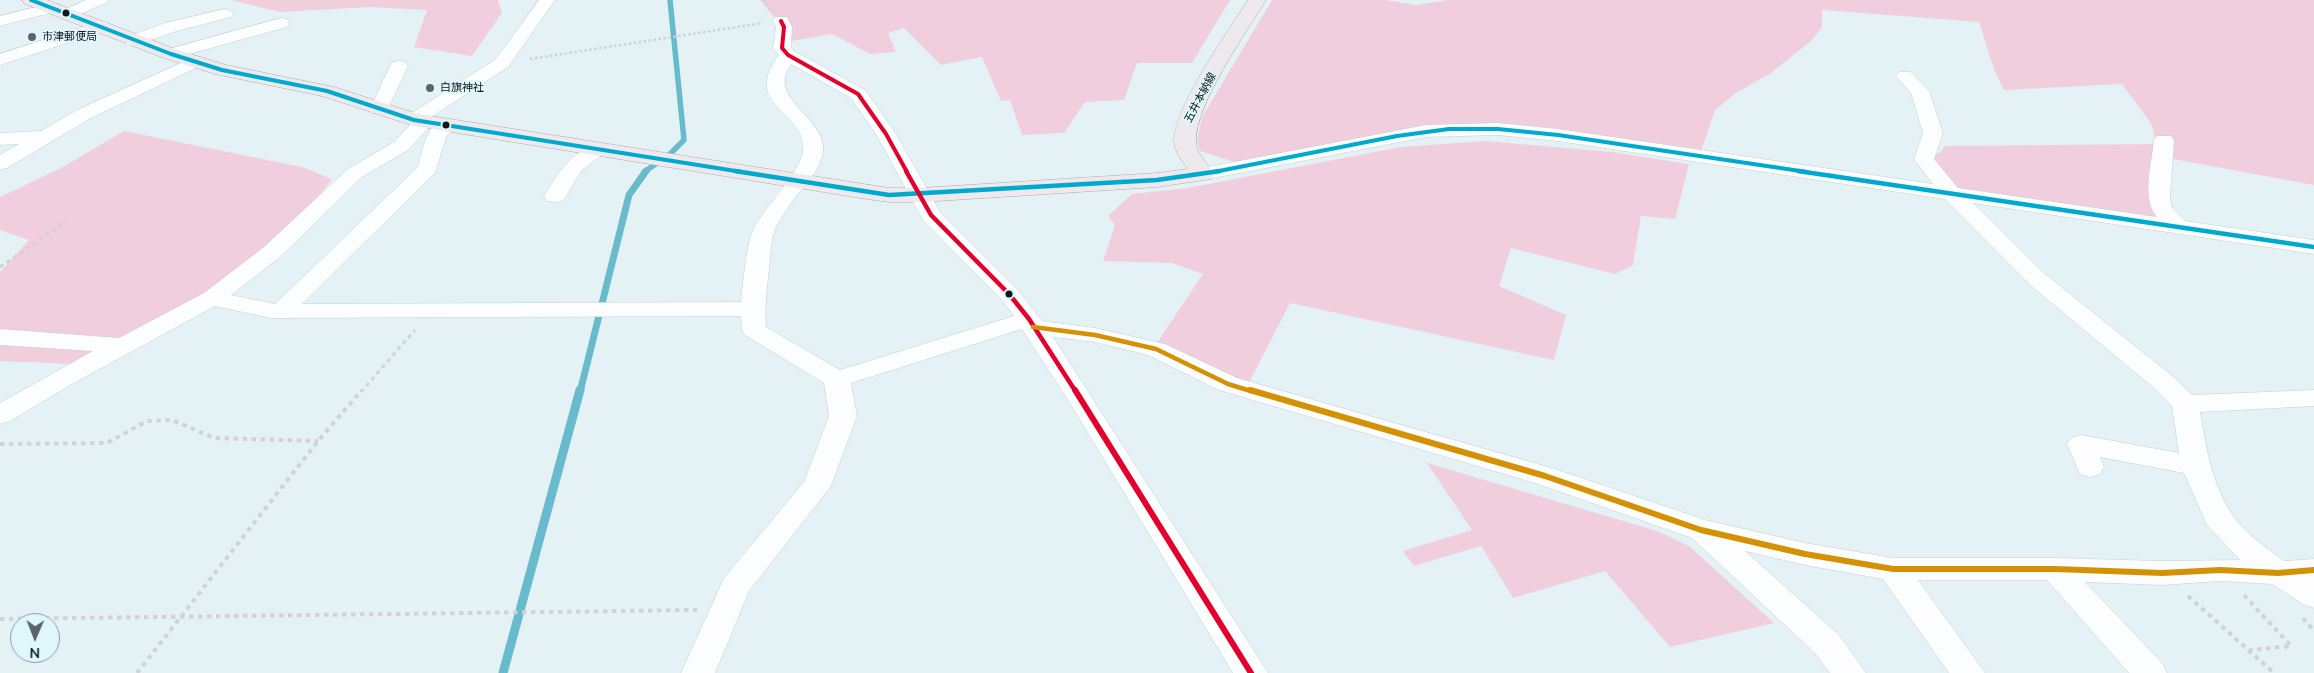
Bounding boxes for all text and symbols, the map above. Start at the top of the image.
unlabelled marker [61,8,71,18]
place label: 市津郵便局 [42,30,97,44]
marker: 市津郵便局 [26,31,38,43]
street label: 五井本納線 [1182,71,1220,125]
place label: 白旗神社 [440,81,484,95]
marker: 白旗神社 [424,82,436,94]
unlabelled marker [441,120,451,130]
unlabelled marker [1004,289,1014,299]
north arrow [10,613,60,663]
text: N [29,643,40,662]

